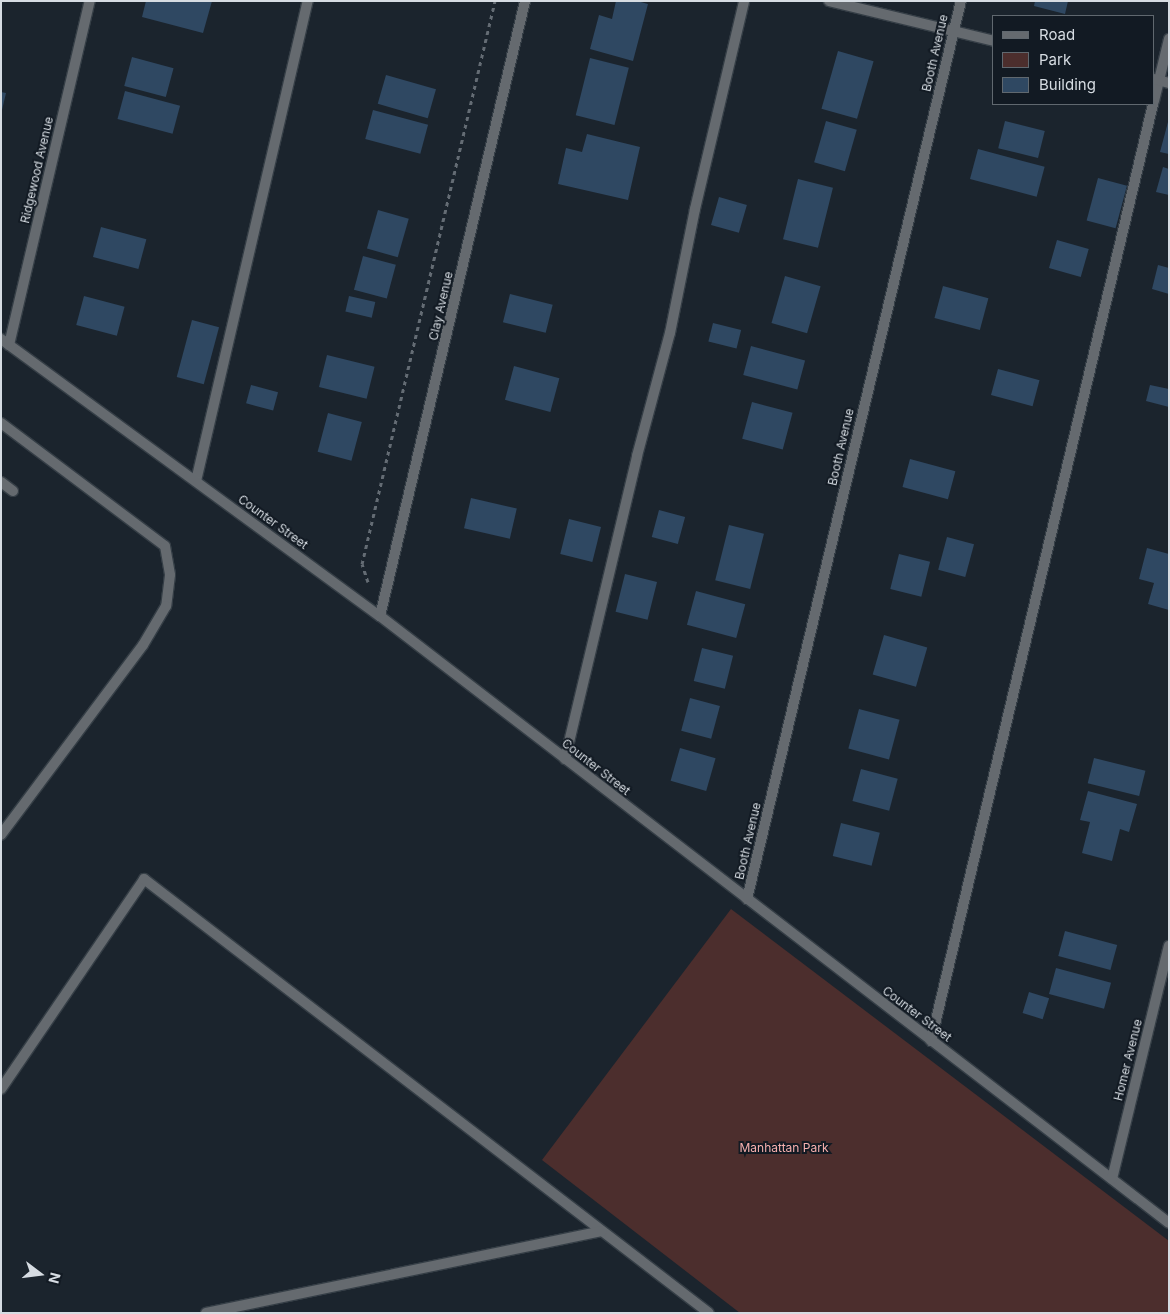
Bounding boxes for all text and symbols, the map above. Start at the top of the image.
street label: Booth Avenue [919,13,951,93]
legend [992,15,1155,105]
text: Road [1039,25,1075,44]
text: Park [1039,50,1071,69]
text: Building [1039,75,1096,94]
street label: Ridgewood Avenue [18,115,56,225]
street label: Clay Avenue [426,270,456,342]
street label: Booth Avenue [825,407,857,487]
street label: Counter Street [235,492,311,552]
street label: Counter Street [559,736,633,798]
street label: Booth Avenue [732,801,764,881]
street label: Counter Street [880,983,954,1045]
street label: Homer Avenue [1111,1018,1145,1102]
park label: Manhattan Park [739,1141,829,1155]
north arrow [15,1249,65,1299]
text: N [45,1271,65,1285]

